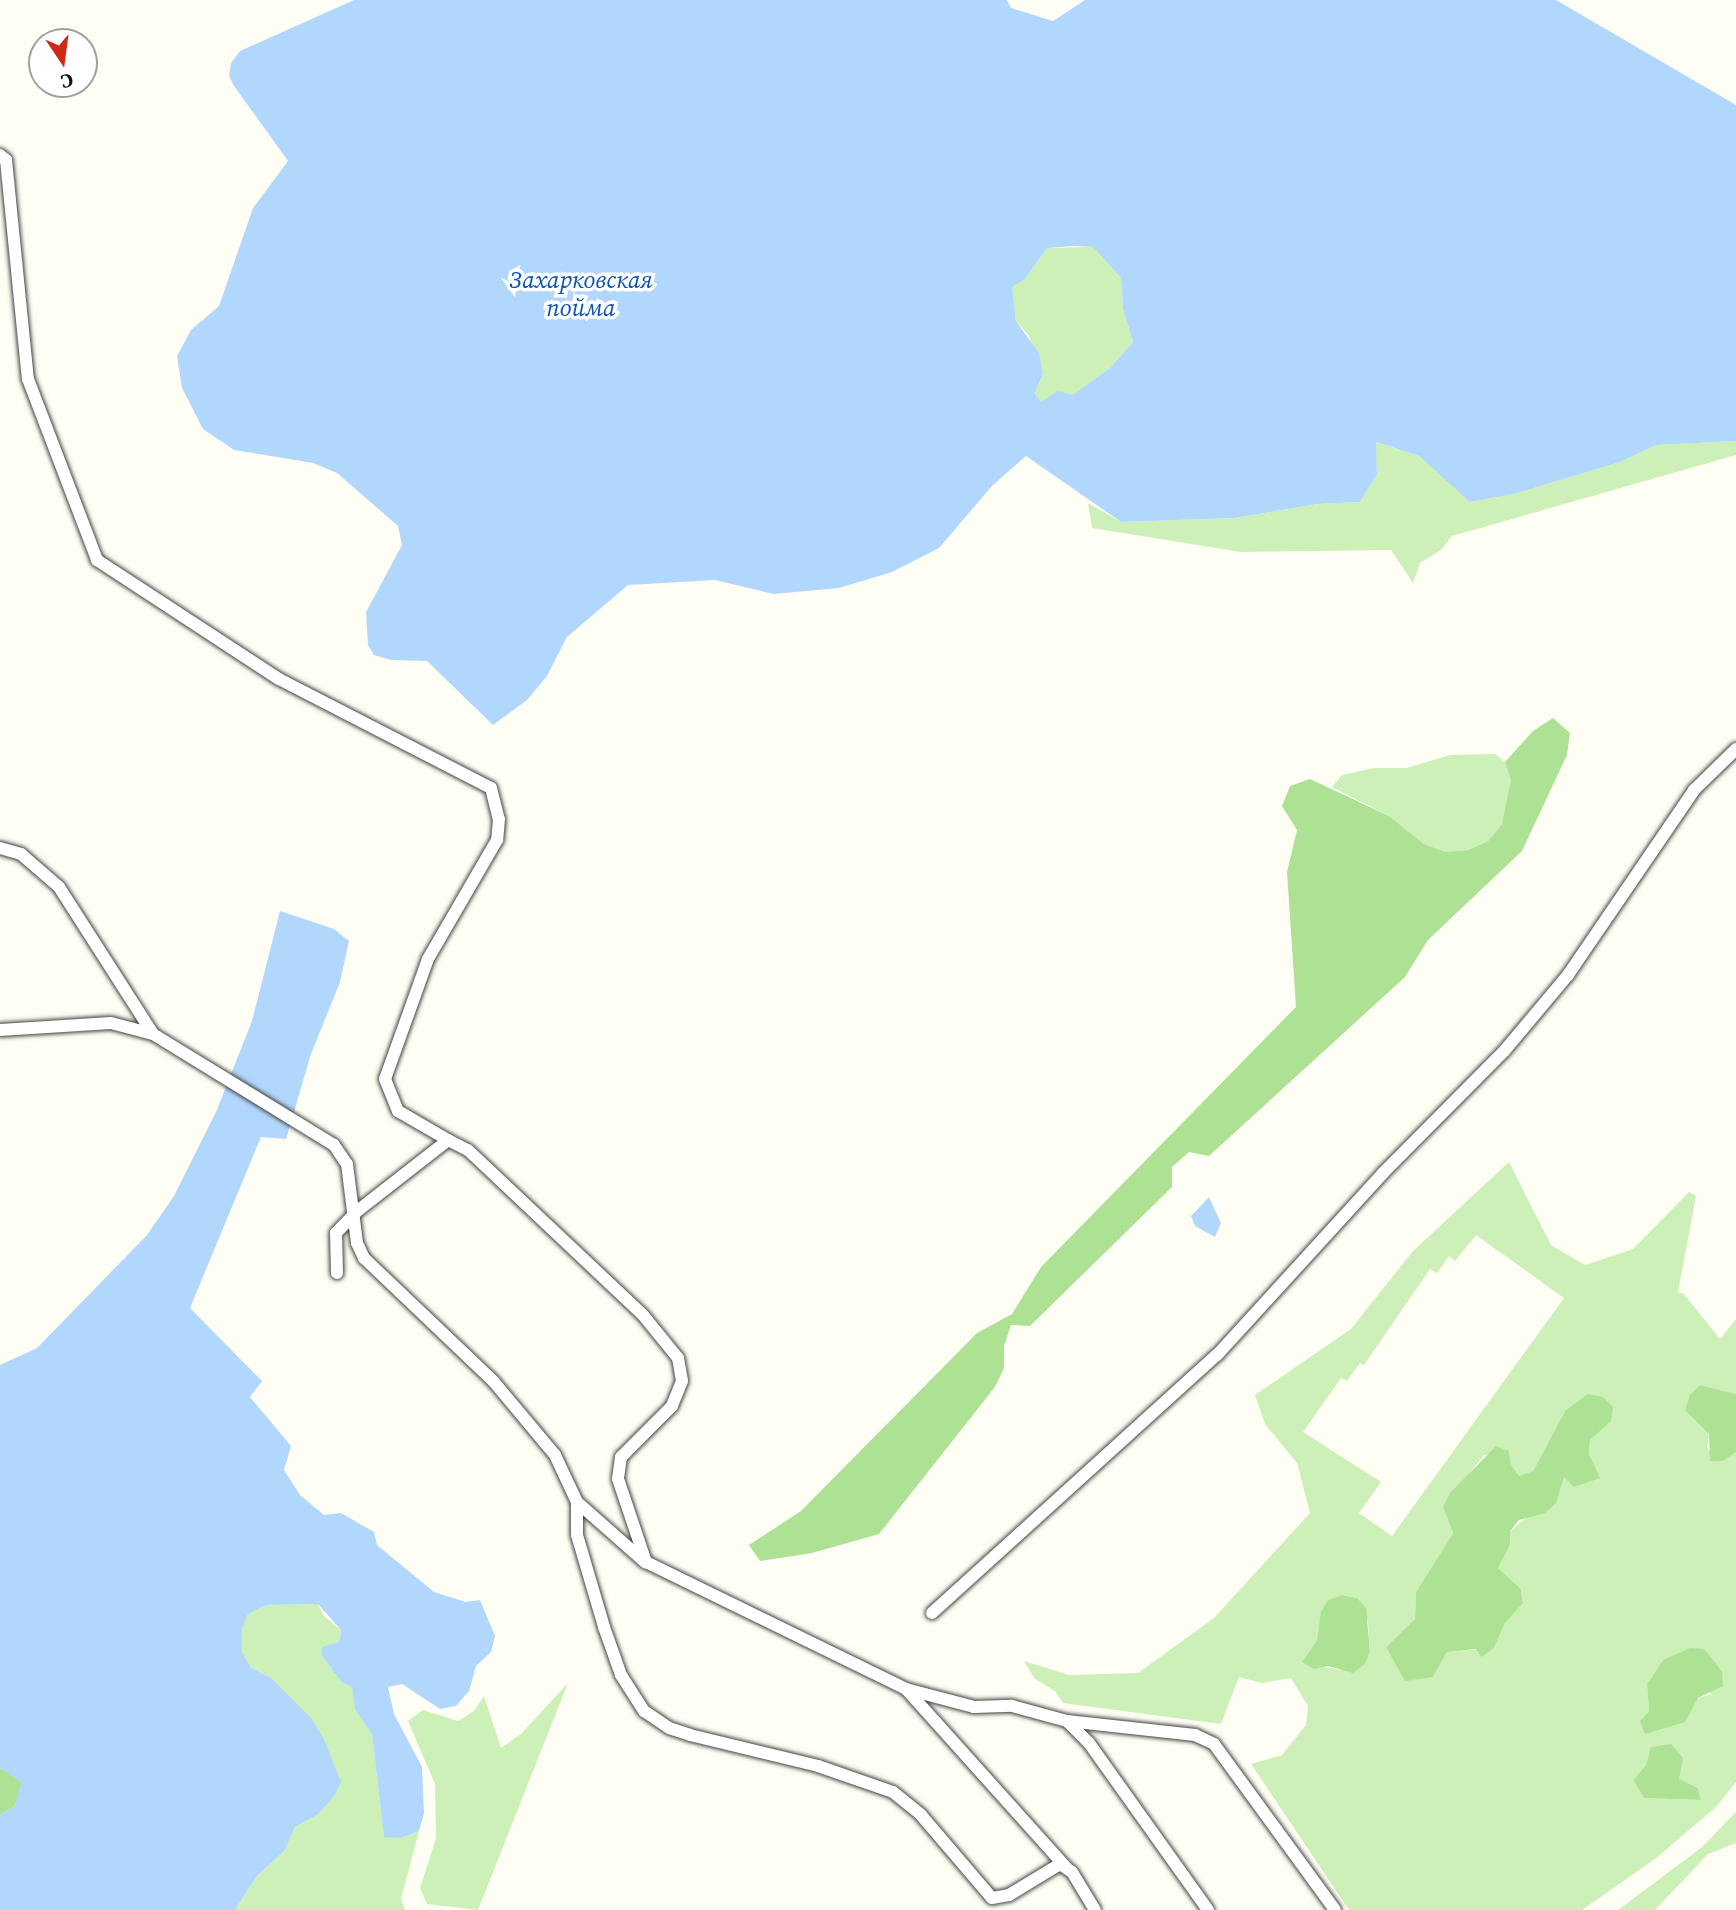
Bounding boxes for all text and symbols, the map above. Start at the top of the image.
north arrow [28,28,98,98]
text: С [59,68,76,96]
water label: Захарковская пойма [509,266,653,322]

